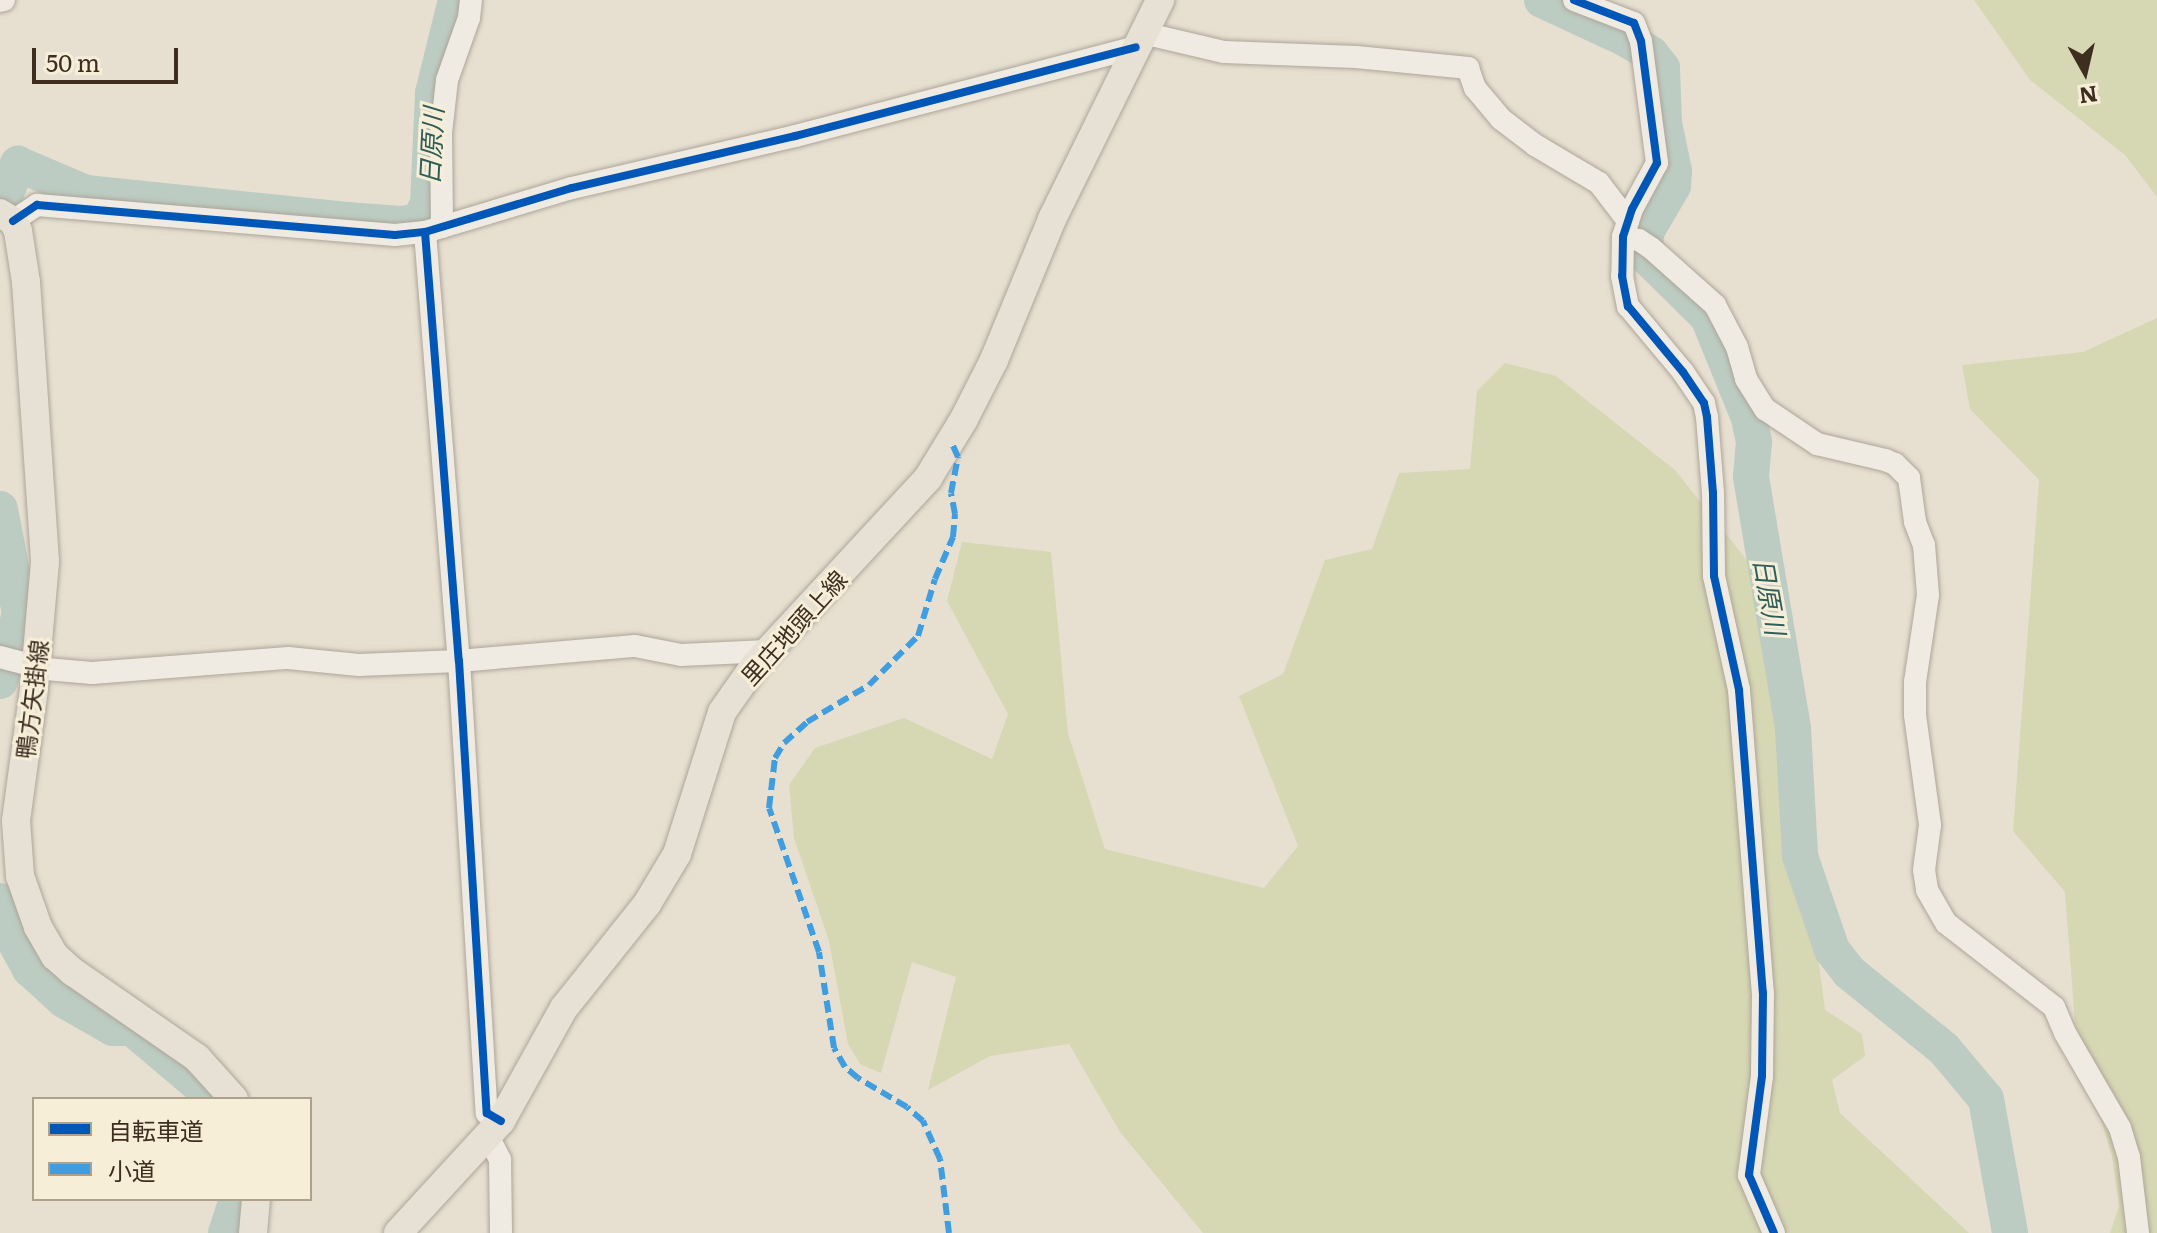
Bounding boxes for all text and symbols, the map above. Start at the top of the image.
scale bar [36,32,182,82]
north arrow [2045,32,2125,112]
text: 50 m [46,44,100,79]
text: N [2077,79,2100,114]
water label: 日原川 [412,106,448,186]
water label: 日原川 [1749,555,1793,637]
street label: 里庄地頭上線 [734,564,852,690]
street label: 鴨方矢掛線 [9,638,53,760]
legend [32,1097,312,1201]
text: 自転車道 [108,1112,204,1147]
text: 小道 [108,1152,156,1187]

